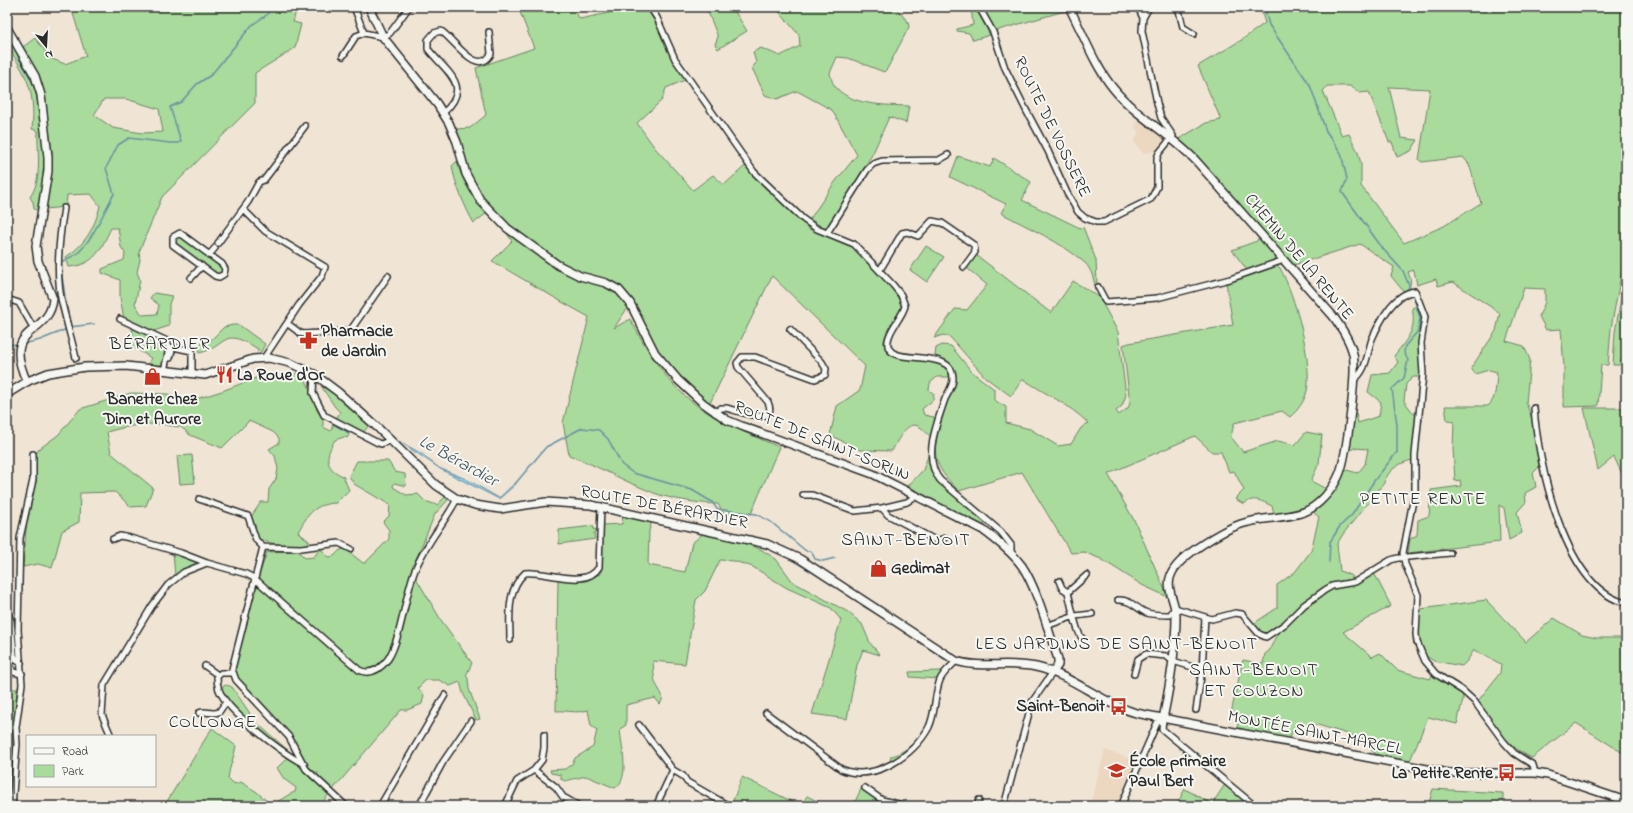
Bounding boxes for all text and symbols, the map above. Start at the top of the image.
north arrow [26,26,66,66]
text: N [43,46,55,63]
street label: ROUTE DE VOSSERE [1007,52,1097,202]
street label: CHEMIN DE LA RENTE [1238,188,1360,326]
place label: Pharmacie de Jardin [321,319,394,364]
pharmacy icon: Pharmacie de Jardin [298,331,318,351]
district label: BÉRARDIER [108,332,211,358]
place label: La Roue d'Or [237,363,325,388]
restaurant icon: La Roue d'Or [214,365,234,385]
shop icon: Banette chez Dim et Aurore [142,367,162,387]
place label: Banette chez Dim et Aurore [102,387,202,432]
street label: ROUTE DE SAINT-SORLIN [730,394,914,488]
water label: Le Bérardier [414,429,505,496]
street label: ROUTE DE BÉRARDIER [578,479,750,536]
district label: PETITE RENTE [1360,487,1486,513]
district label: SAINT-BENOIT [841,528,971,554]
place label: Gedimat [891,556,950,581]
shop icon: Gedimat [868,558,888,578]
district label: LES JARDINS DE SAINT-BENOIT [976,632,1258,658]
district label: SAINT-BENOIT ET COUZON [1189,658,1319,705]
place label: Saint-Benoit [1016,694,1105,719]
bus stop icon: Saint-Benoit [1108,696,1128,716]
street label: MONTÉE SAINT-MARCEL [1226,704,1405,762]
district label: COLLONGE [169,710,257,736]
legend [26,735,156,787]
text: Road [62,743,88,761]
place label: École primaire Paul Bert [1129,749,1227,794]
school or university icon: École primaire Paul Bert [1106,761,1126,781]
place label: La Petite Rente [1392,761,1494,786]
text: Park [62,763,84,781]
bus stop icon: La Petite Rente [1496,763,1516,783]

